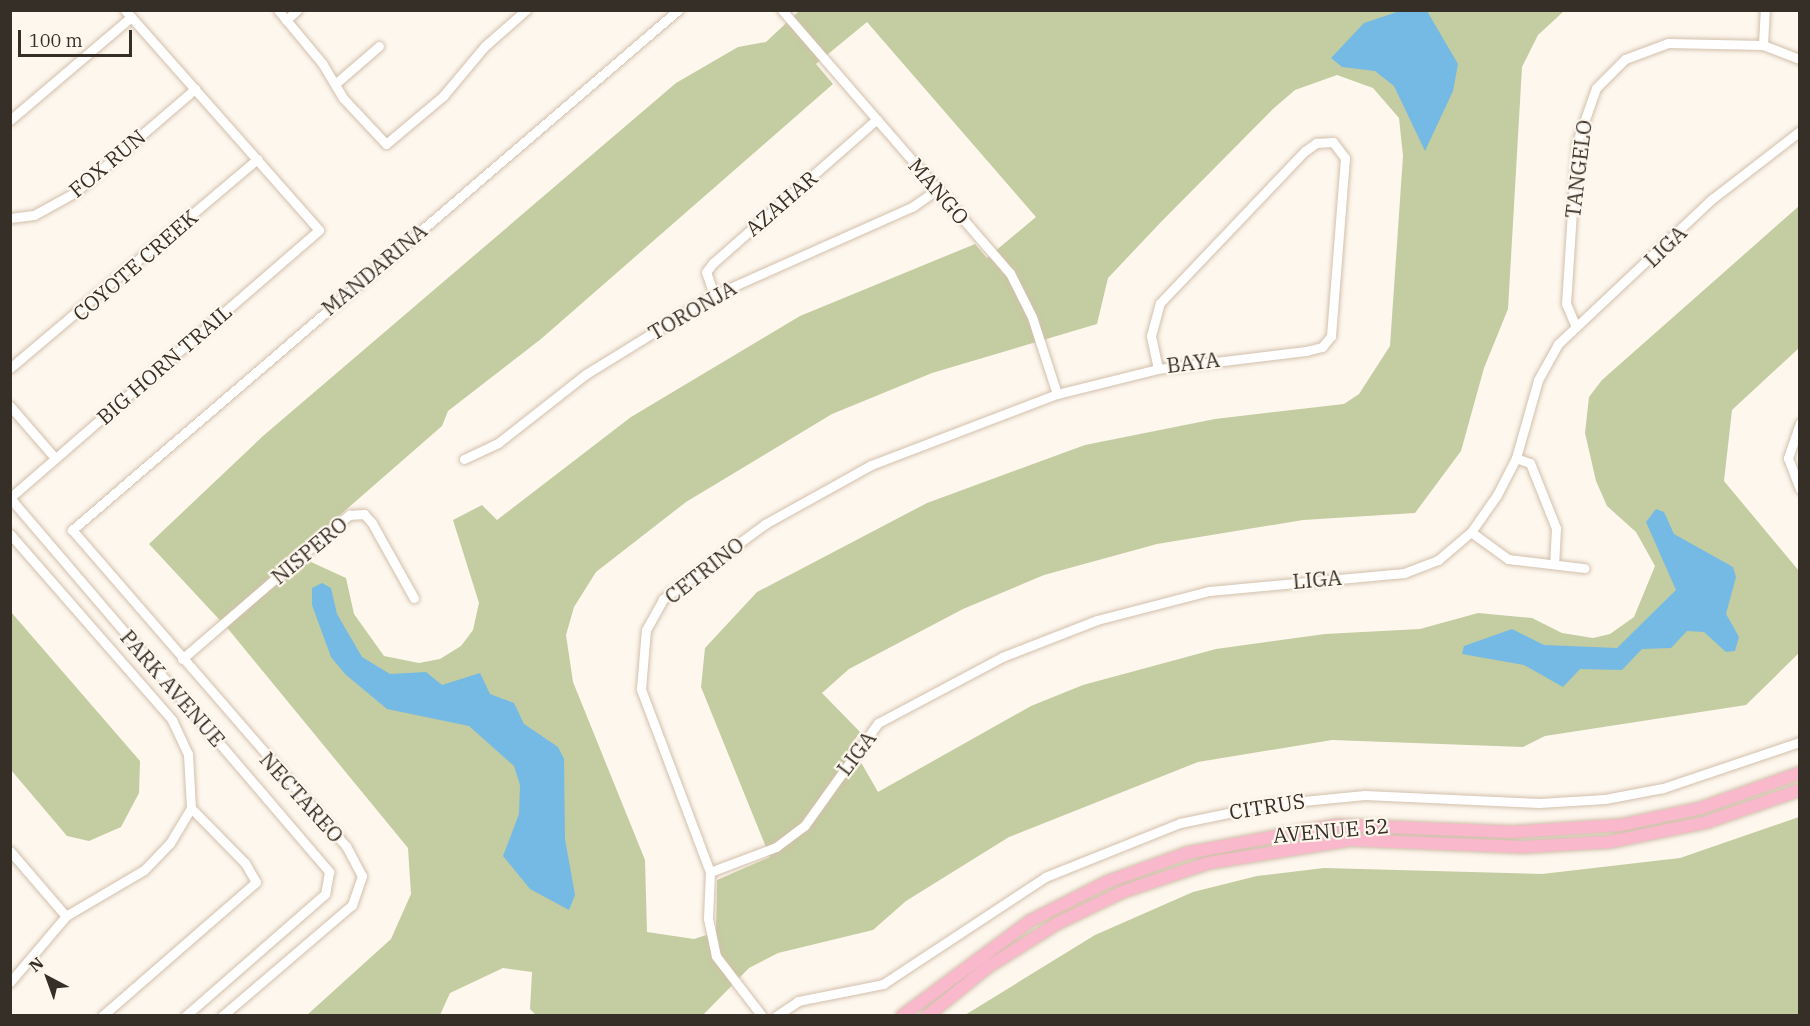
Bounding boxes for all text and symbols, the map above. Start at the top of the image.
scale bar [21,18,135,56]
text: 100 m [29,29,83,52]
street label: TANGELO [1559,118,1597,220]
street label: FOX RUN [64,124,150,202]
street label: MANGO [903,153,975,229]
street label: AZAHAR [740,165,822,241]
street label: COYOTE CREEK [68,204,202,326]
street label: MANDARINA [316,218,432,320]
street label: LIGA [1639,220,1691,272]
street label: TORONJA [644,275,740,345]
street label: BIG HORN TRAIL [91,299,237,429]
street label: BAYA [1165,346,1221,378]
street label: NISPERO [266,511,352,589]
street label: CETRINO [659,531,749,609]
street label: LIGA [1291,564,1343,594]
street label: PARK AVENUE [115,624,231,752]
street label: LIGA [831,726,881,780]
street label: NECTAREO [255,747,349,847]
street label: CITRUS [1227,788,1307,824]
street label: AVENUE 52 [1272,812,1390,848]
north arrow [18,948,78,1008]
text: N [25,953,48,976]

